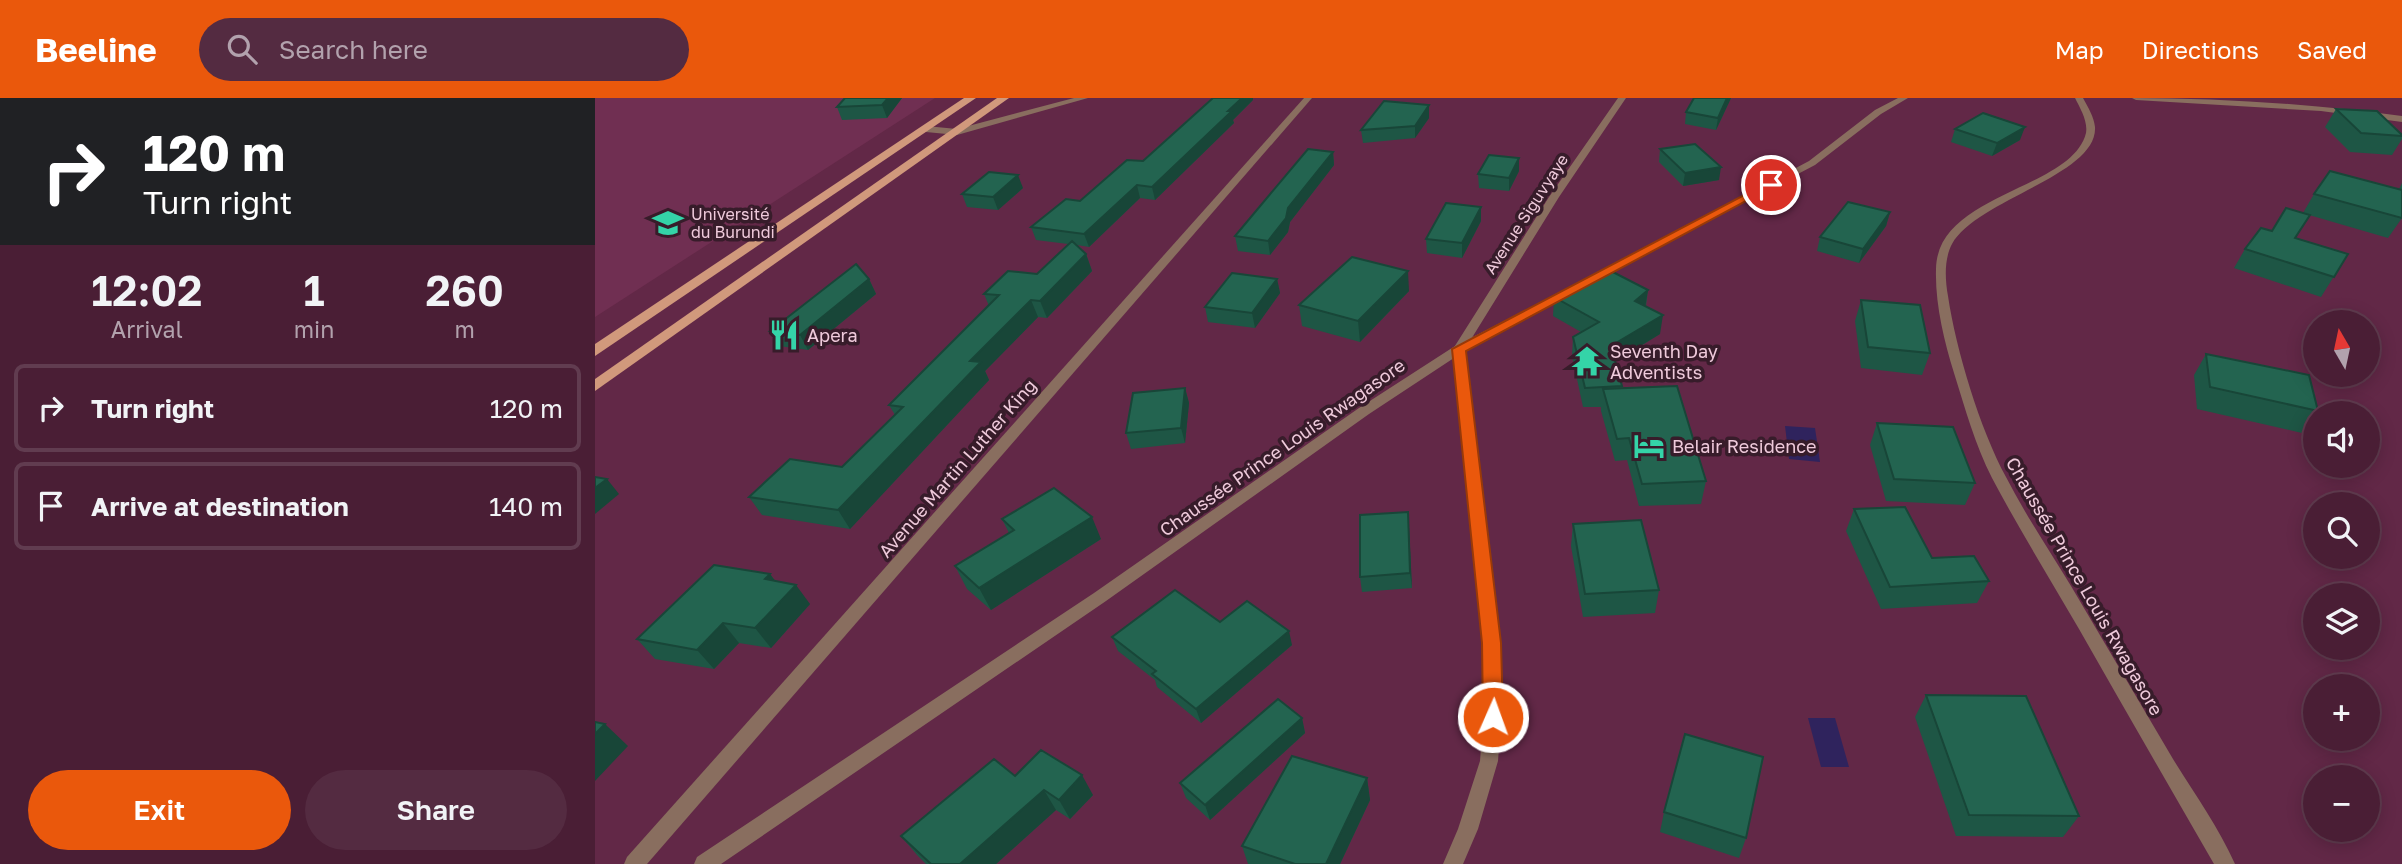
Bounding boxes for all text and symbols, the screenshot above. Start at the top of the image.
search box [199,18,689,81]
text: Beeline [35,30,157,69]
icon: search [223,30,261,68]
text: Search here [279,34,428,65]
text: Map [2055,35,2104,64]
text: Directions [2142,35,2259,64]
text: Saved [2297,35,2367,64]
text: 120 m [143,123,285,182]
icon: right [28,126,119,217]
street label: Avenue Siguvyaye [1480,150,1572,278]
pin [1741,155,1801,215]
icon: arrive [1752,166,1790,204]
text: Turn right [143,183,292,221]
place label: Université du Burundi [691,204,775,242]
school or university icon: Université du Burundi [651,206,685,240]
text: 12:02 [91,265,203,315]
text: 1 [303,265,325,315]
text: 260 [426,265,504,315]
north arrow [2303,310,2380,387]
map controls [2303,310,2380,842]
text: Arrival [111,315,183,343]
text: min [294,315,334,343]
text: m [455,315,475,343]
restaurant icon: Apera [767,318,801,352]
place label: Apera [807,324,858,346]
place label: Seventh Day Adventists [1610,340,1718,383]
temple icon: Seventh Day Adventists [1570,344,1604,378]
street label: Chaussée Prince Louis Rwagasore [1155,354,1409,540]
street label: Avenue Martin Luther King [874,374,1040,562]
icon: right [32,389,70,427]
text: Turn right [91,393,214,424]
text: 120 m [490,393,563,424]
button: sound [2303,401,2380,478]
hotel icon: Belair Residence [1632,429,1666,463]
place label: Belair Residence [1672,435,1816,457]
street label: Chaussée Prince Louis Rwagasore [2002,453,2168,719]
icon: arrive [32,487,70,525]
text: Arrive at destination [91,491,349,522]
text: 140 m [489,491,563,522]
button: search [2303,492,2380,569]
button: layers [2303,583,2380,660]
button: + [2303,674,2380,751]
position arrow [1456,680,1530,754]
button: − [2303,765,2380,842]
button: Exit [28,770,291,850]
button: Share [305,770,567,850]

